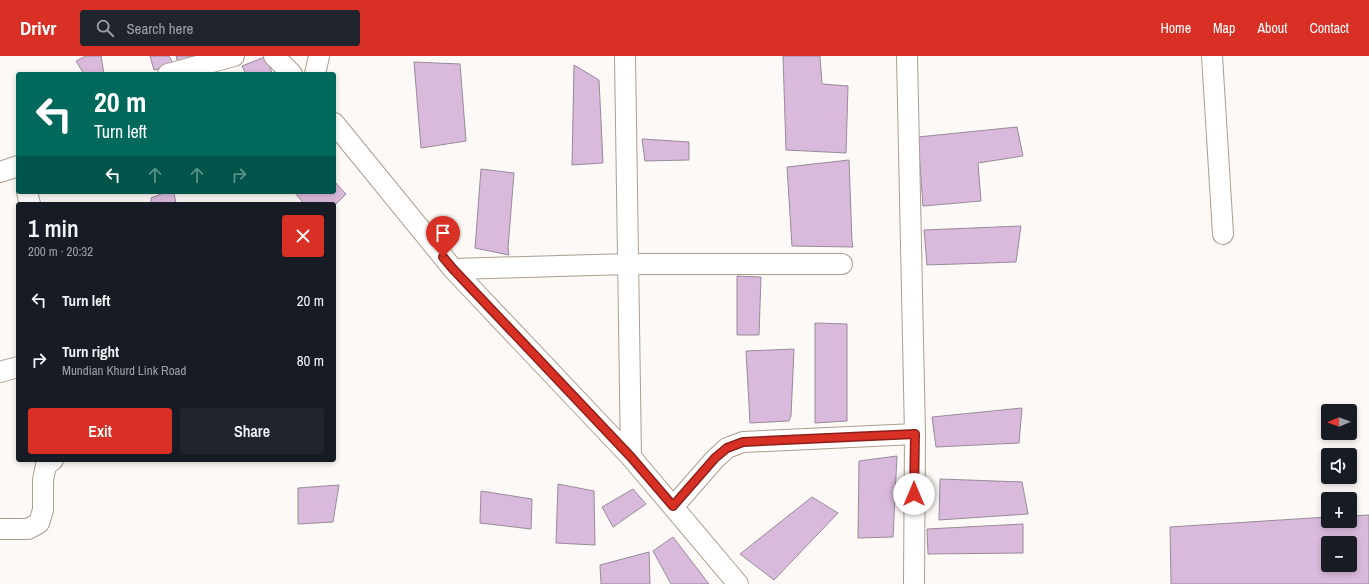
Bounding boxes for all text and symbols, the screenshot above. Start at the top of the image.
search box [80,10,360,46]
text: Drivr [20,15,56,41]
icon: search [94,17,116,39]
text: Search here [126,18,193,39]
text: Home [1160,19,1191,37]
text: Map [1213,19,1235,37]
text: About [1257,19,1287,37]
text: Contact [1309,19,1349,37]
text: 20 m [94,83,146,121]
icon: left [28,88,80,140]
text: Turn left [94,119,147,144]
icon: left [102,164,124,186]
icon: ahead [144,164,166,186]
icon: ahead [186,164,208,186]
icon: right [228,164,250,186]
text: 1 min [28,212,79,244]
button: close [282,215,324,257]
pin [426,216,460,257]
icon: arrive [432,222,454,244]
text: 200 m · 20:32 [28,243,93,260]
icon: left [28,289,50,311]
text: Turn left [62,290,110,311]
text: 20 m [297,290,324,311]
text: Turn right [62,341,119,362]
icon: right [28,349,50,371]
text: 80 m [297,350,324,371]
text: Mundian Khurd Link Road [62,362,186,379]
north arrow [1321,404,1357,440]
map controls [1321,404,1357,572]
button: Exit [28,408,172,454]
button: Share [180,408,324,454]
button: sound [1321,448,1357,484]
position arrow [893,473,935,515]
button: + [1321,492,1357,528]
button: − [1321,536,1357,572]

